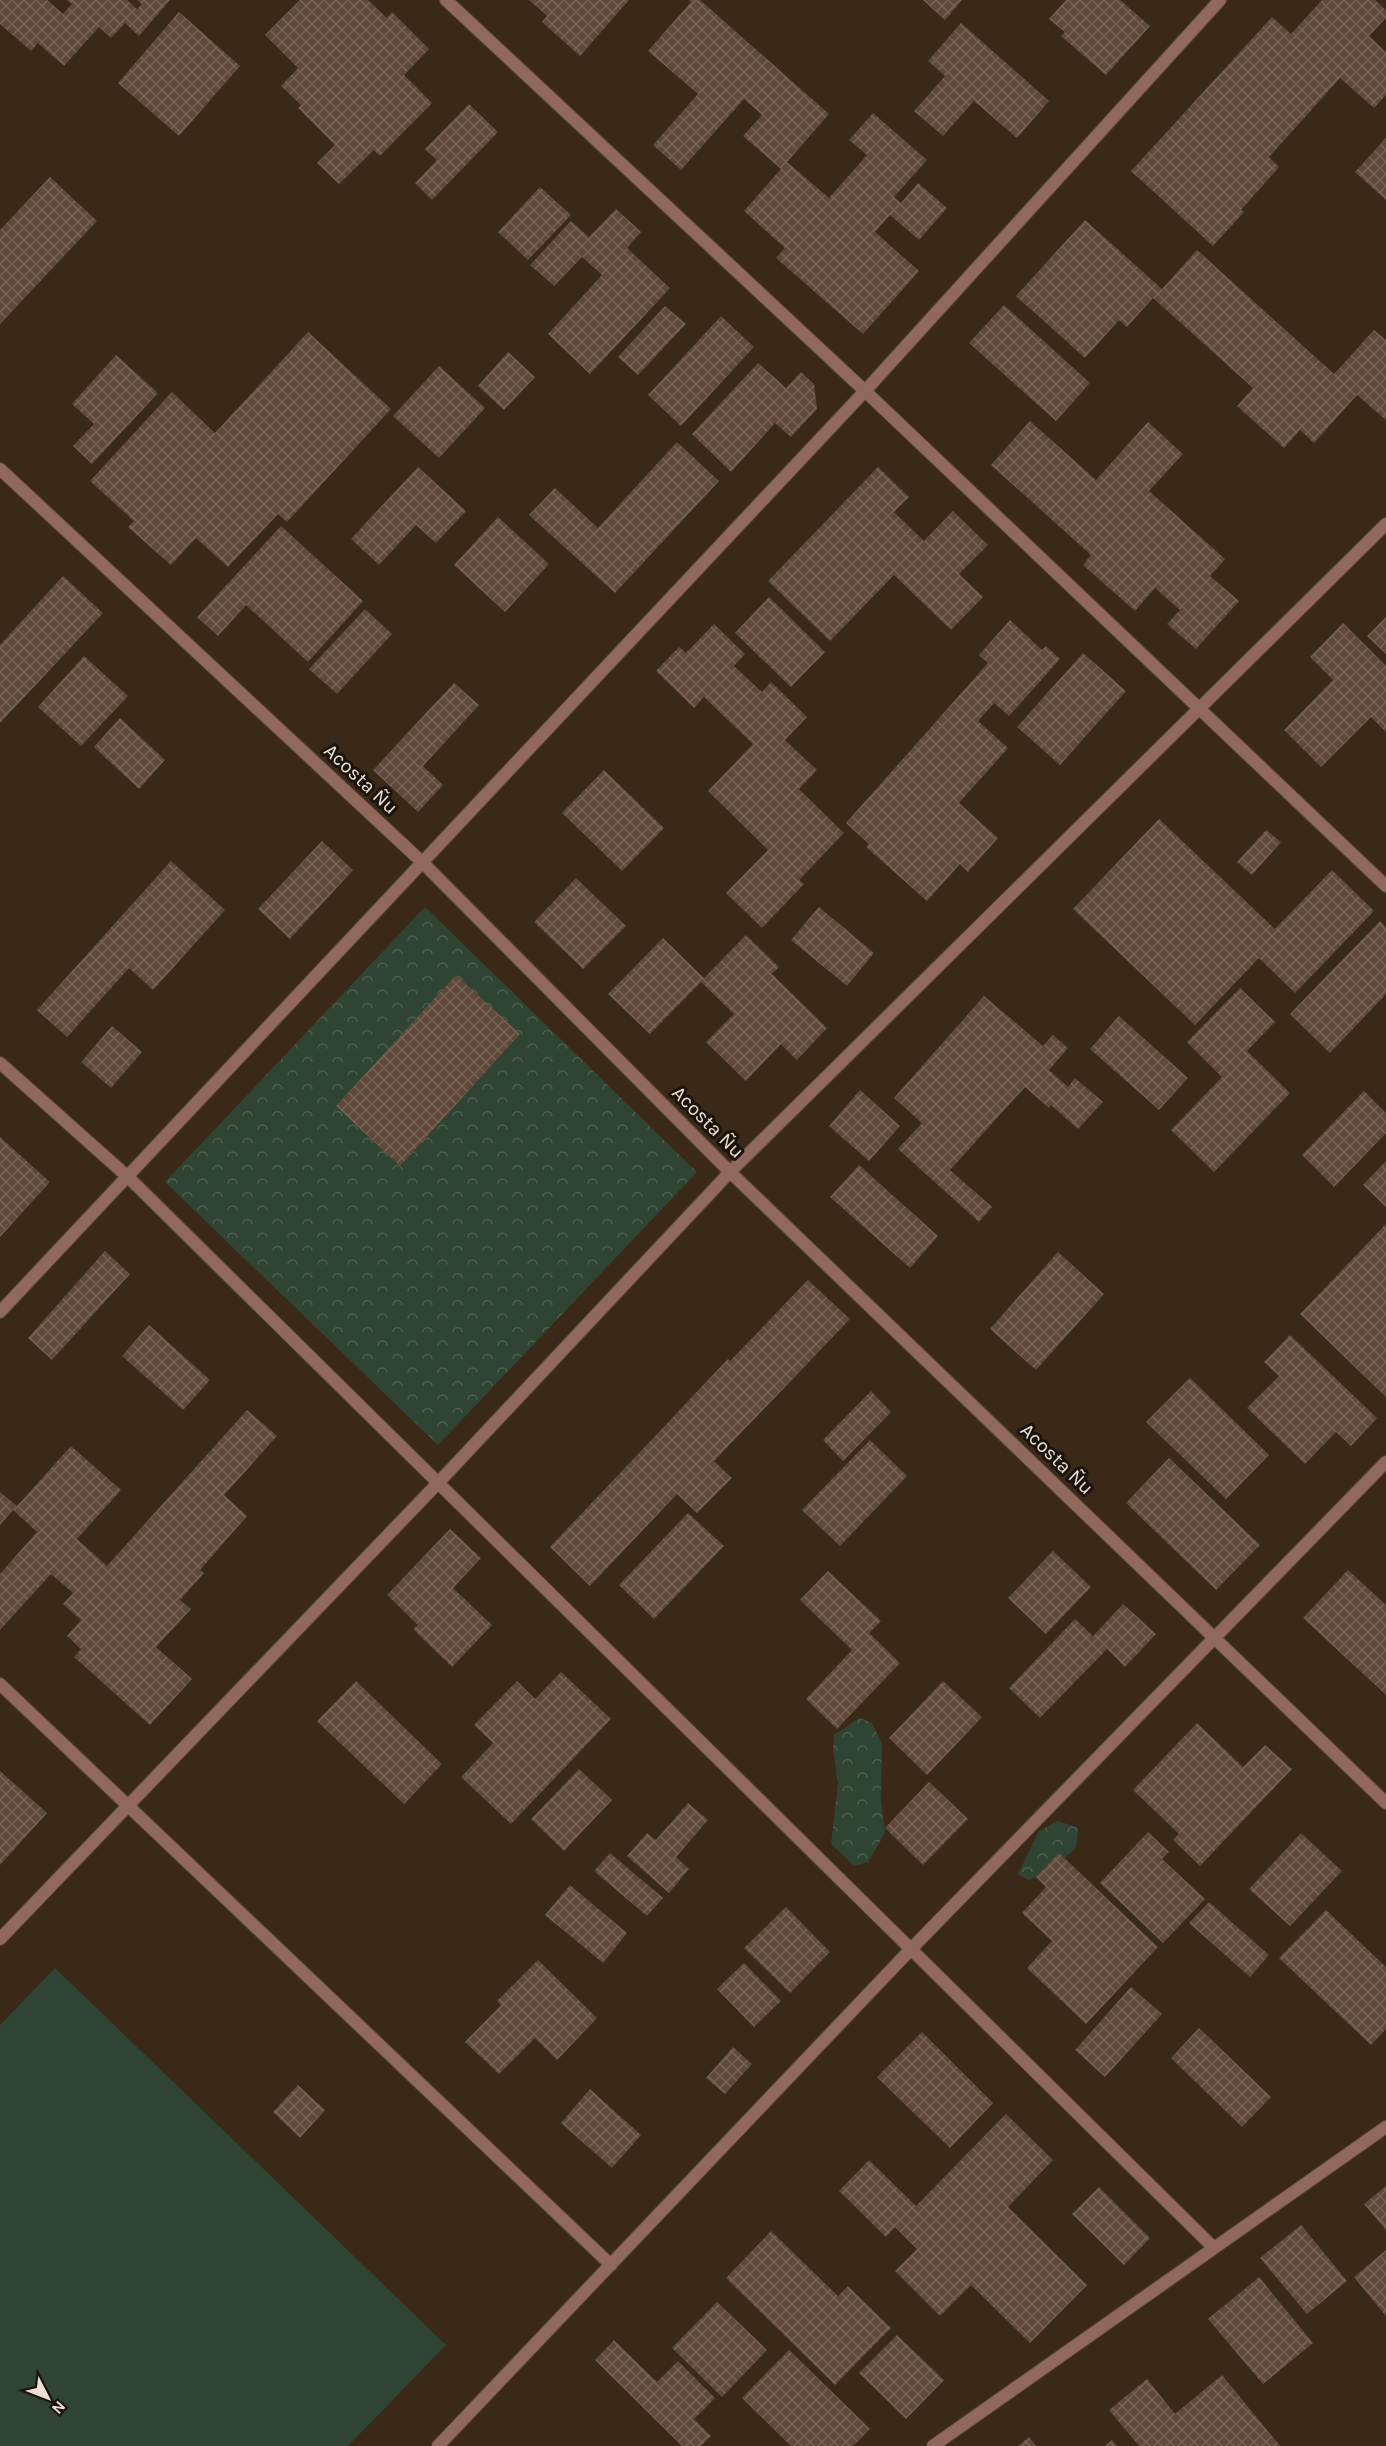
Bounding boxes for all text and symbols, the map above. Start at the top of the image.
street label: Acosta Ñu [319,739,403,819]
street label: Acosta Ñu [667,1081,749,1163]
street label: Acosta Ñu [1016,1419,1098,1499]
north arrow [18,2368,78,2428]
text: N [48,2397,70,2418]

